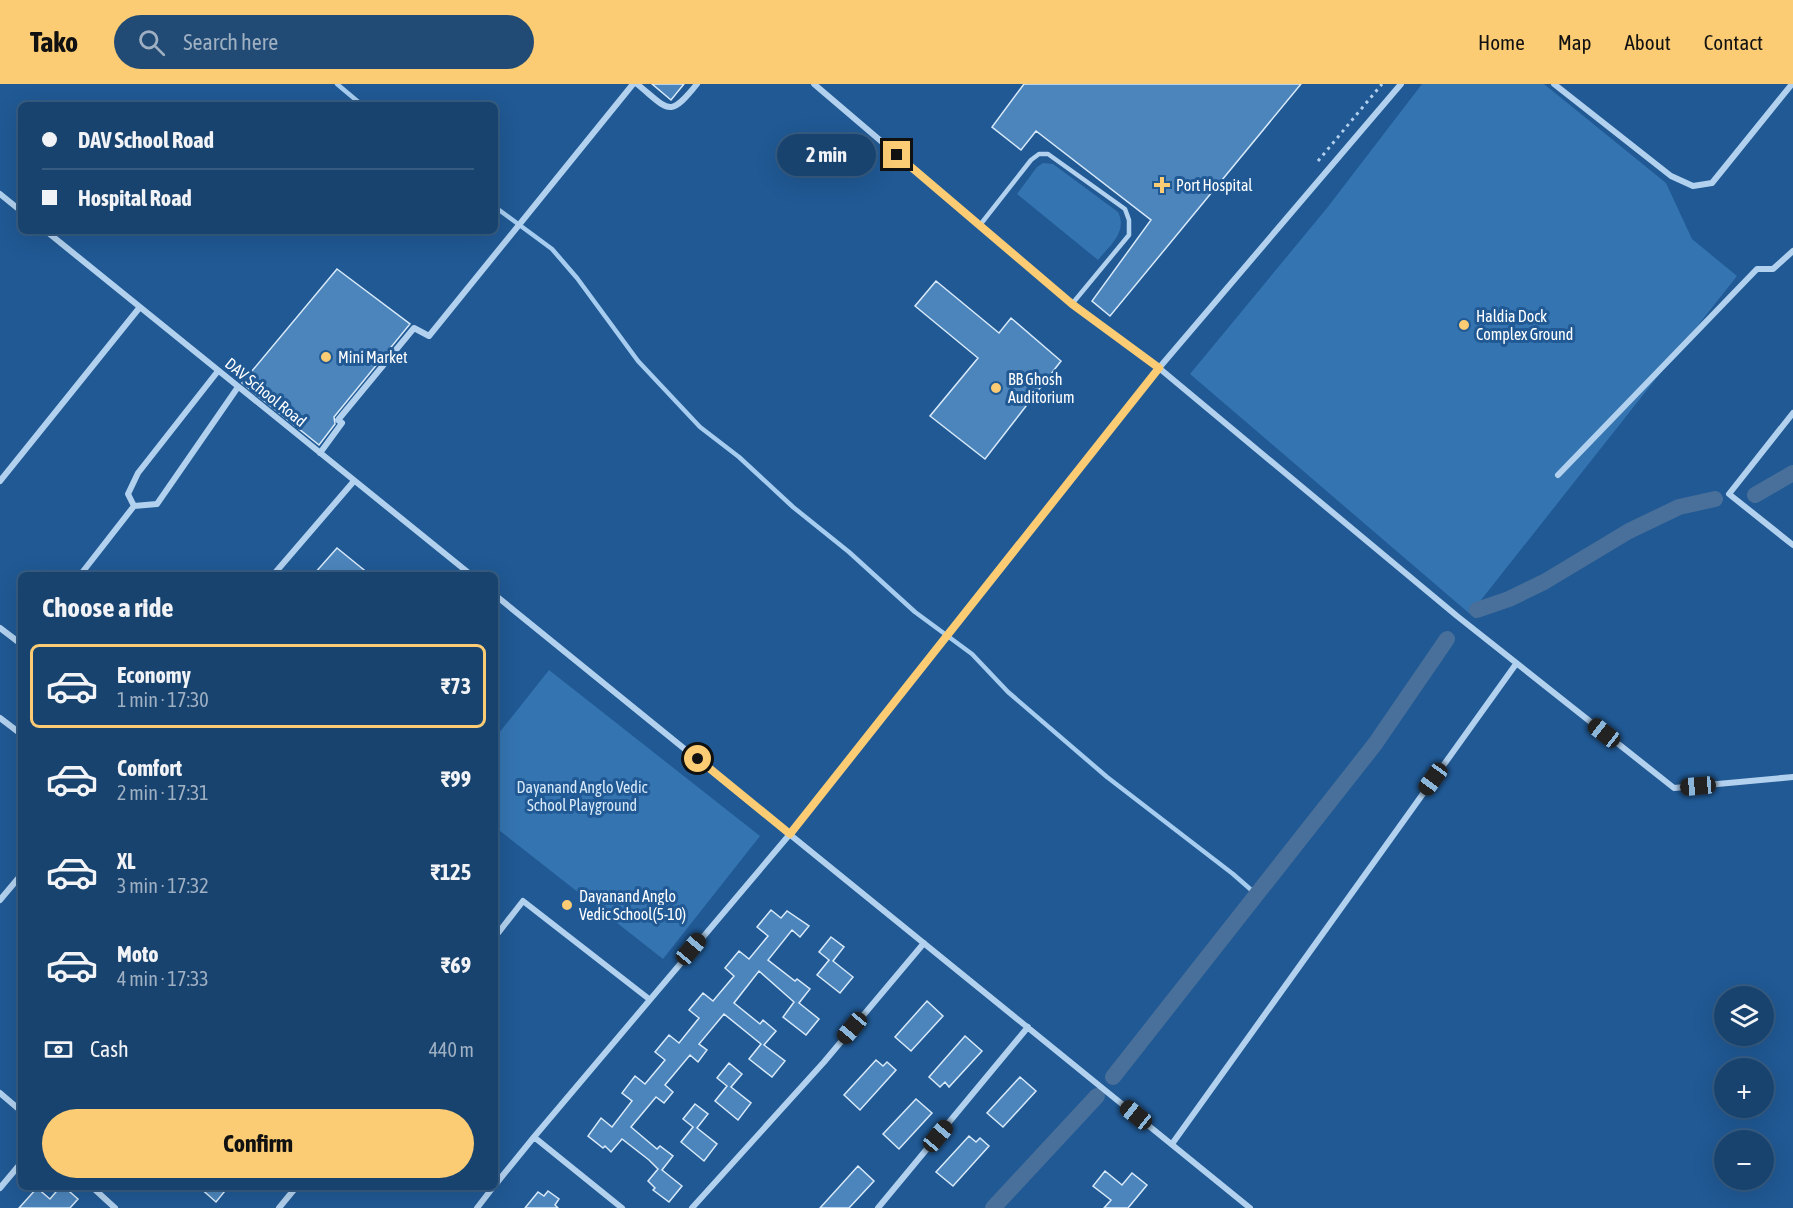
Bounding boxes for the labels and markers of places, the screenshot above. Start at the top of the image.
marker: Port Hospital [1153,176,1171,194]
place label: Port Hospital [1176,176,1253,195]
place label: Haldia Dock Complex Ground [1476,307,1573,344]
marker: Haldia Dock Complex Ground [1457,318,1471,332]
place label: Mini Market [338,348,408,366]
marker: Mini Market [319,350,333,364]
place label: BB Ghosh Auditorium [1008,370,1074,406]
marker: BB Ghosh Auditorium [989,381,1003,395]
place label: Dayanand Anglo Vedic School(5-10) [579,887,686,924]
marker: Dayanand Anglo Vedic School(5-10) [560,898,574,912]

